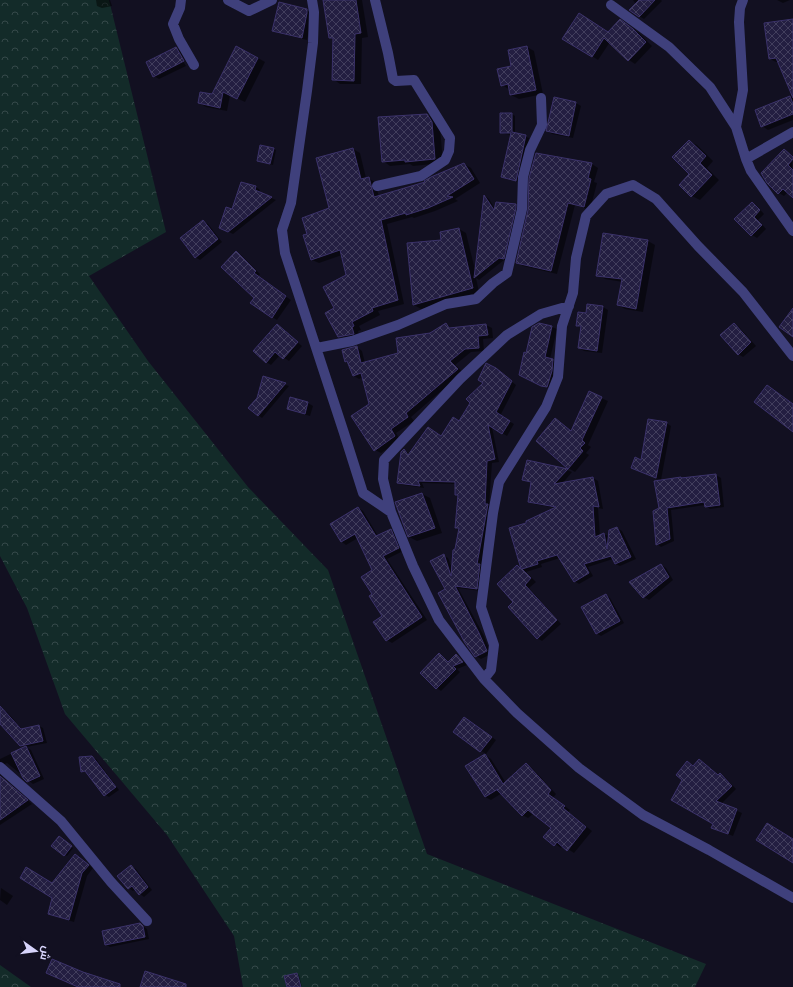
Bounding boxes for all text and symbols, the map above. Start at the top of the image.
north arrow [16,931,56,971]
text: ش [37,945,54,962]

